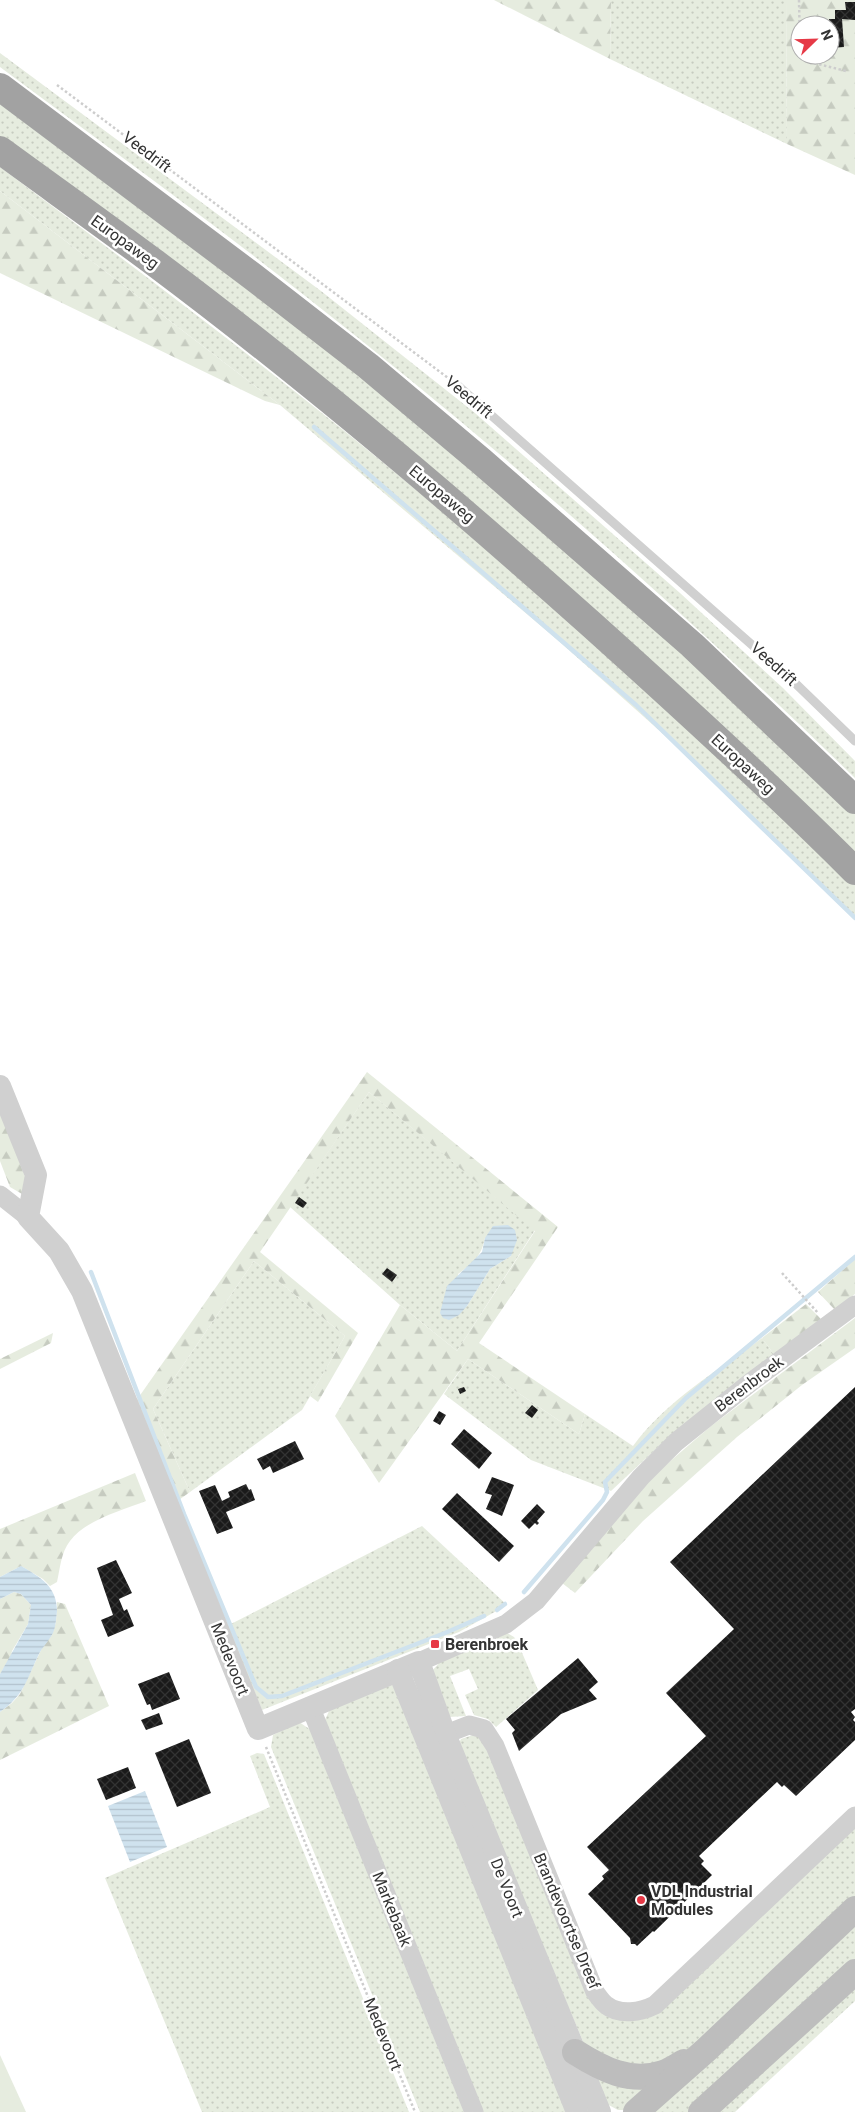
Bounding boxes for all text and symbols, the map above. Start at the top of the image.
north arrow [790,15,840,65]
text: N [818,27,836,43]
street label: Veedrift [119,128,175,176]
street label: Europaweg [87,211,163,273]
street label: Veedrift [441,372,497,422]
street label: Europaweg [405,461,479,527]
street label: Veedrift [747,638,801,690]
street label: Europaweg [708,730,778,798]
street label: Berenbroek [711,1351,788,1416]
street label: Medevoort [207,1620,253,1698]
place label: Berenbroek [445,1635,528,1654]
marker: Berenbroek [429,1638,441,1650]
street label: Brandevoortse Dreef [530,1850,604,1992]
street label: De Voort [487,1856,527,1920]
street label: Markebaak [368,1869,416,1950]
place label: VDL Industrial Modules [651,1882,753,1919]
marker: VDL Industrial Modules [635,1894,647,1906]
street label: Medevoort [360,1995,406,2073]

